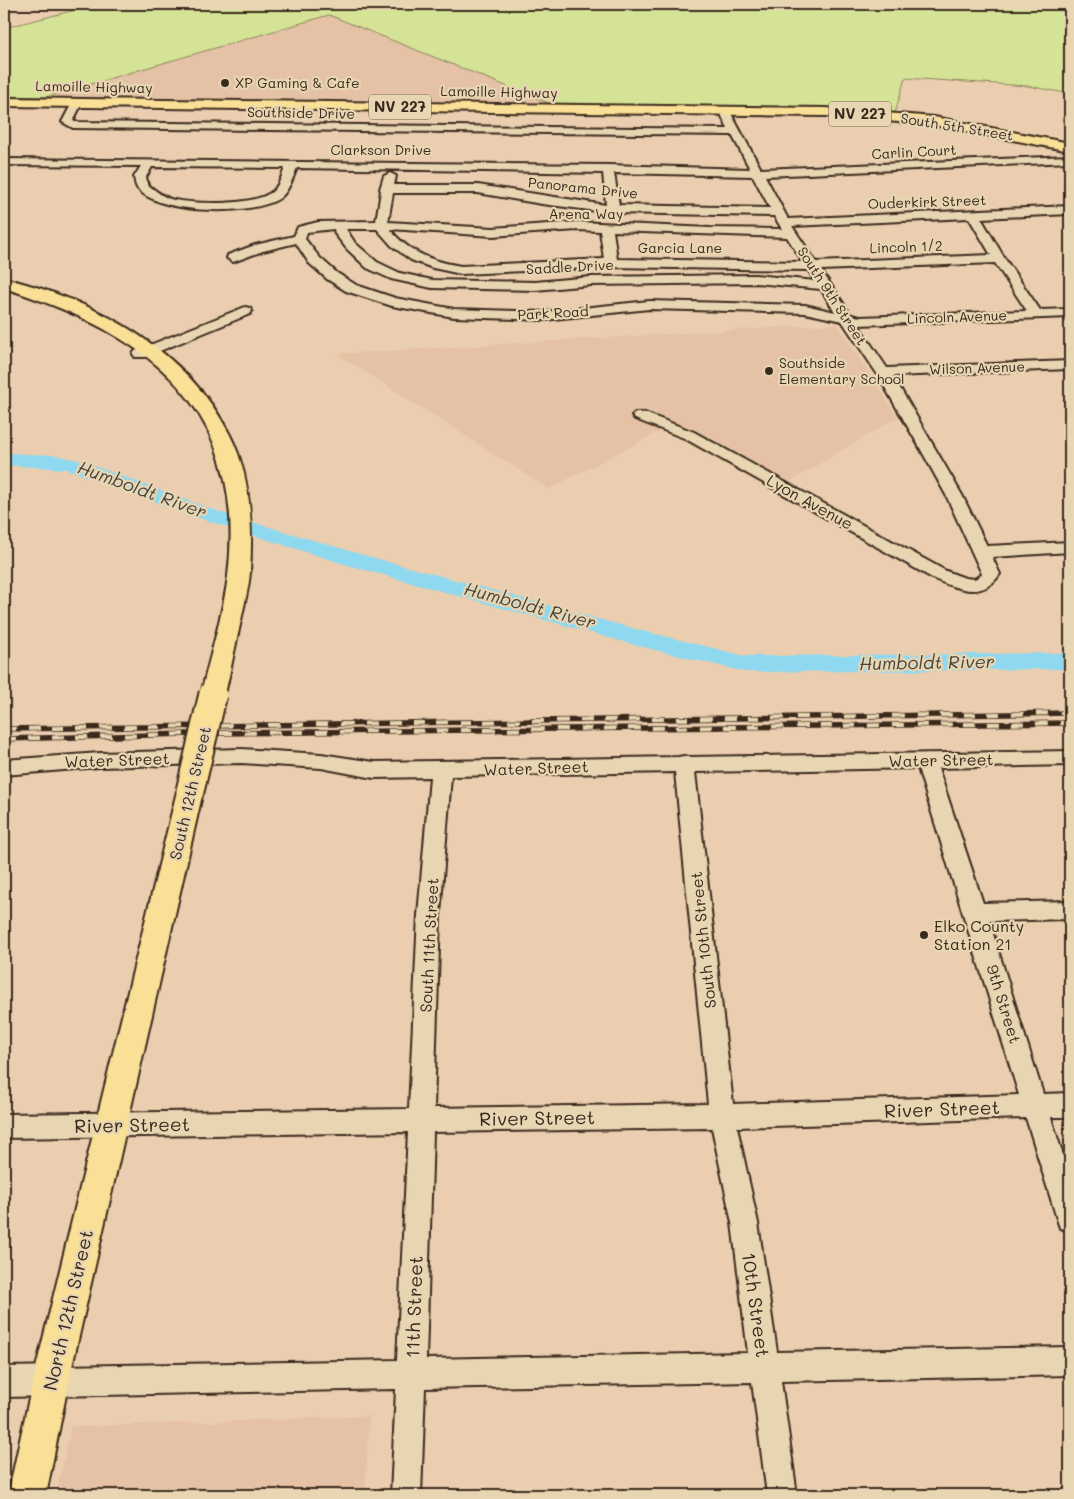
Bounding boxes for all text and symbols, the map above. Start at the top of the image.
place label: XP Gaming & Cafe [235,73,360,92]
street label: Lamoille Highway [35,76,153,97]
marker: XP Gaming & Cafe [219,77,231,89]
street label: Lamoille Highway [440,81,558,102]
road number: NV 227 [369,94,431,120]
street label: Southside Drive [247,102,355,123]
road number: NV 227 [829,102,891,126]
street label: South 5th Street [899,108,1015,145]
street label: Clarkson Drive [330,140,432,159]
street label: Carlin Court [871,140,957,163]
street label: Panorama Drive [527,172,639,203]
street label: Ouderkirk Street [867,190,987,213]
street label: Arena Way [549,204,623,223]
street label: Lincoln 1/2 [869,236,943,257]
street label: Garcia Lane [638,238,722,257]
street label: South 9th Street [793,243,871,349]
street label: Saddle Drive [526,255,614,278]
street label: Park Road [517,301,589,324]
street label: Lincoln Avenue [907,305,1007,328]
place label: Southside Elementary School [779,353,905,388]
street label: Wilson Avenue [929,356,1025,379]
marker: Southside Elementary School [763,365,775,377]
water label: Humboldt River [75,455,210,524]
street label: Lyon Avenue [763,469,857,534]
water label: Humboldt River [462,576,599,634]
water label: Humboldt River [859,649,995,675]
street label: South 12th Street [164,724,215,862]
street label: Water Street [64,747,170,772]
street label: Water Street [888,748,994,771]
street label: Water Street [483,755,589,780]
street label: South 10th Street [685,871,720,1010]
street label: South 11th Street [414,877,443,1013]
place label: Elko County Station 21 [934,915,1024,954]
marker: Elko County Station 21 [918,929,930,941]
street label: 9th Street [983,962,1026,1046]
street label: River Street [884,1094,1000,1123]
street label: River Street [479,1104,595,1131]
street label: River Street [74,1111,190,1138]
street label: North 12th Street [37,1227,98,1393]
street label: 10th Street [737,1251,776,1359]
street label: 11th Street [399,1255,428,1359]

